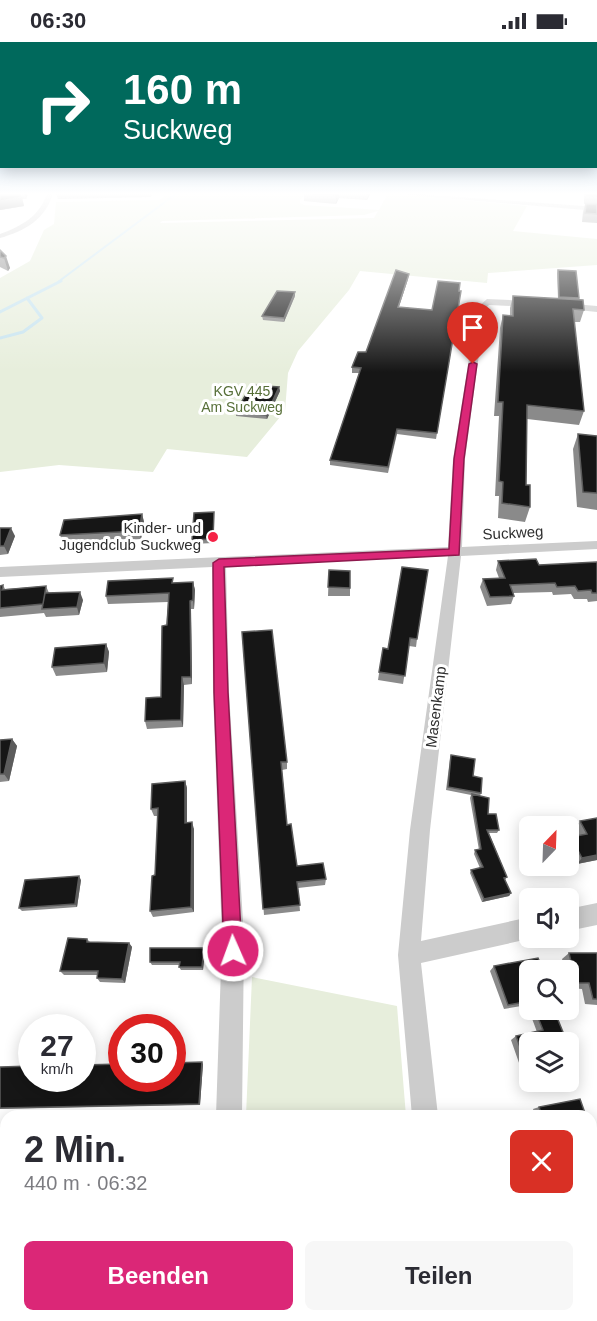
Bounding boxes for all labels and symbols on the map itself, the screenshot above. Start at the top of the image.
pin [447,302,498,364]
park label: KGV 445 Am Suckweg [201,383,283,415]
place label: Kinder- und Jugendclub Suckweg [59,519,201,553]
street label: Suckweg [482,522,544,543]
marker: Kinder- und Jugendclub Suckweg [206,530,220,544]
street label: Masenkamp [422,665,449,749]
north arrow [519,816,579,876]
position arrow [201,919,265,983]
speed limit sign: 30 [108,1014,186,1092]

